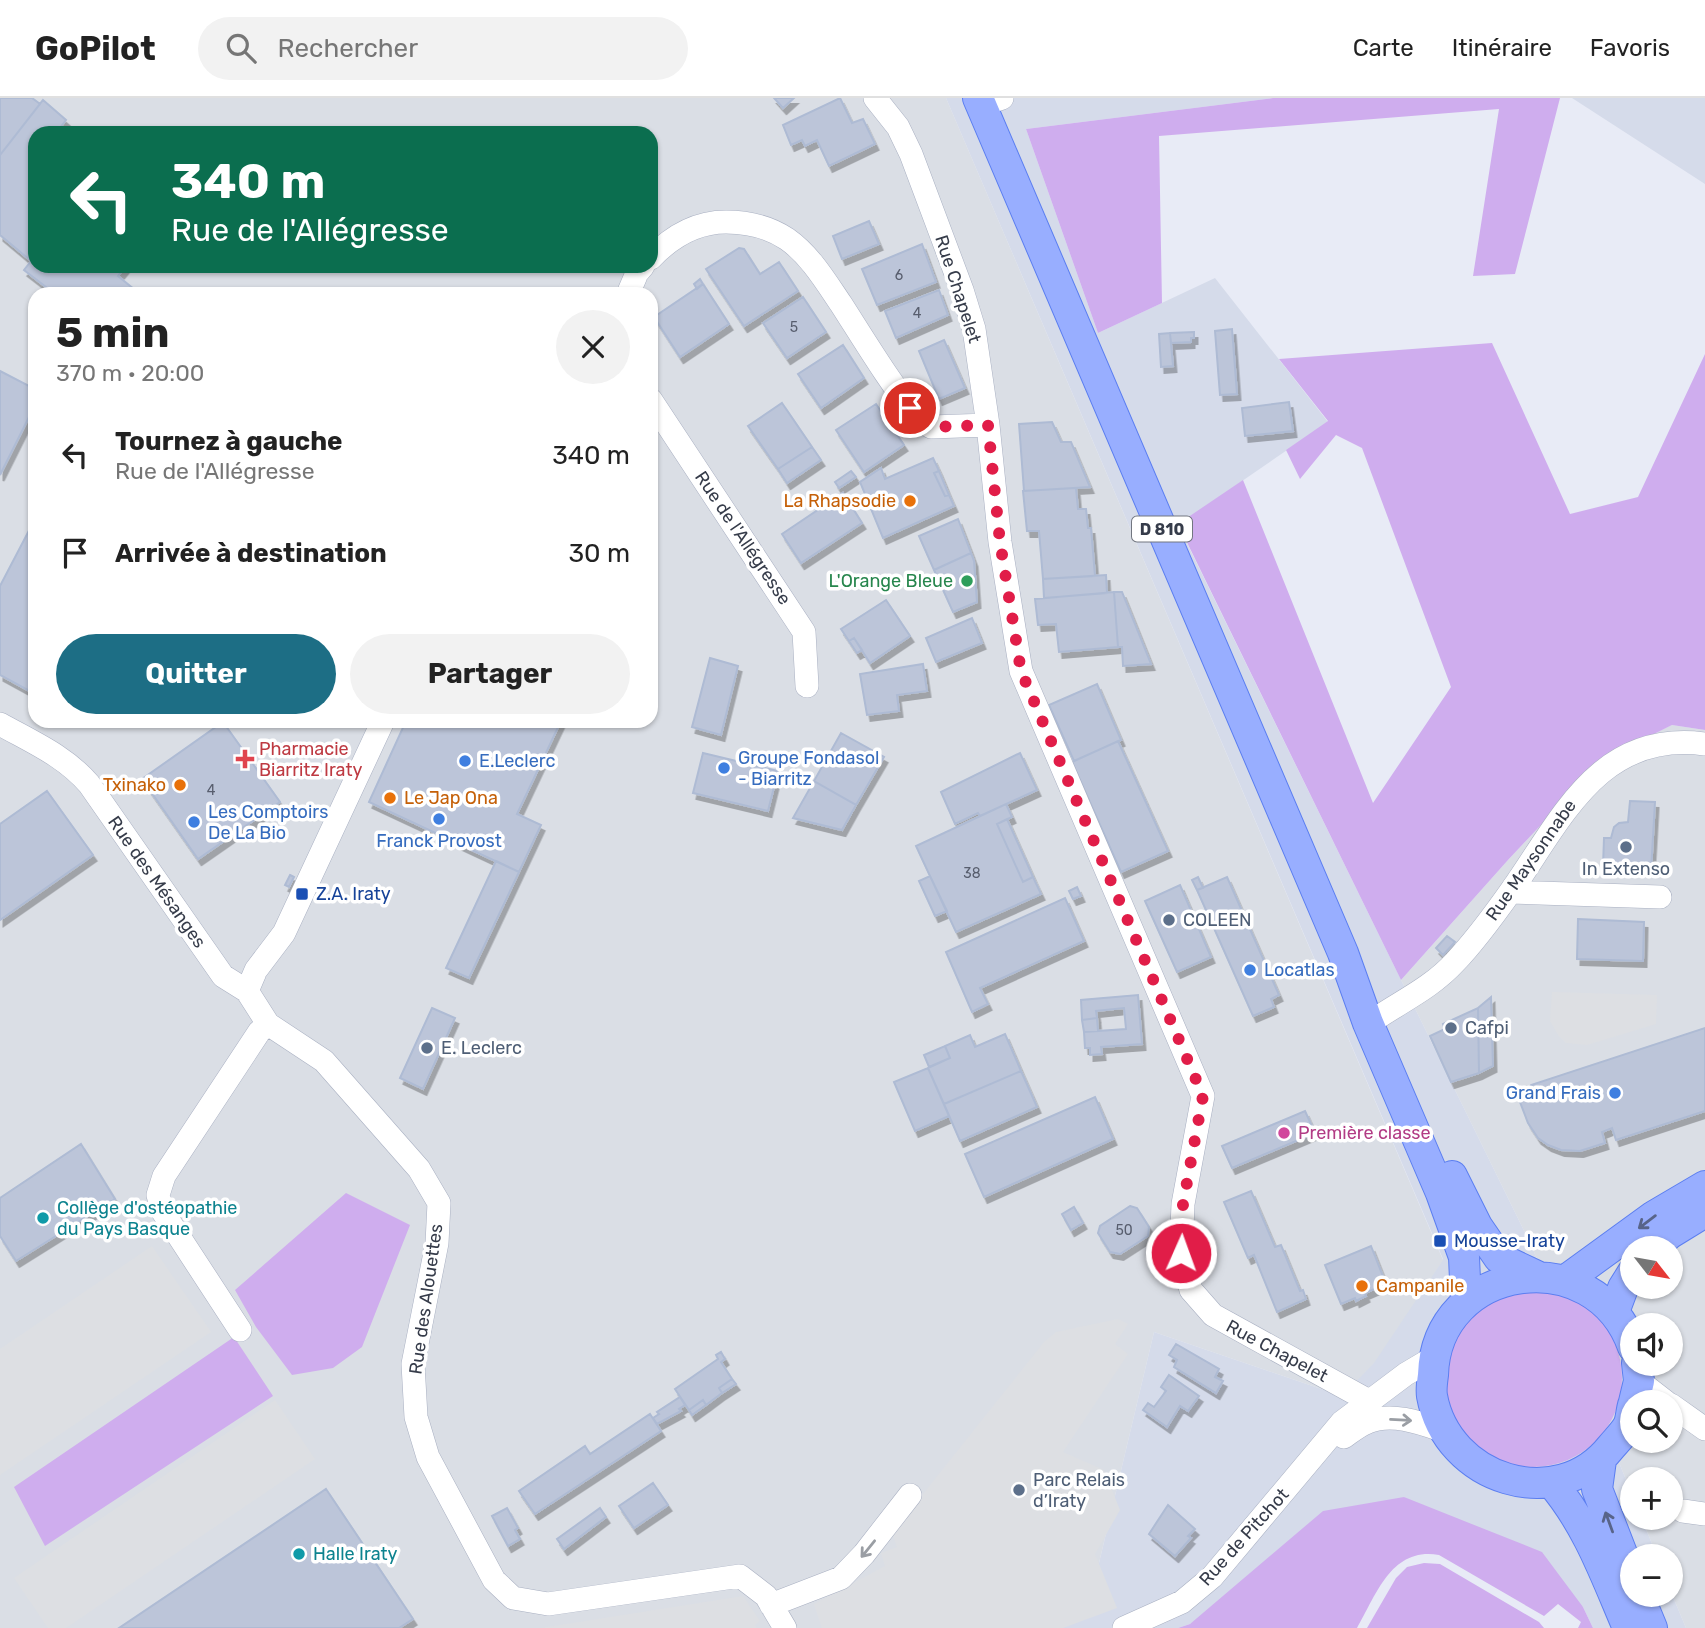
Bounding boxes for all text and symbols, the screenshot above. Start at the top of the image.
search box [198,17,688,80]
text: GoPilot [35,29,156,68]
icon: search [222,29,260,67]
text: Rechercher [278,33,418,64]
text: Carte [1353,34,1414,62]
text: Itinéraire [1452,34,1552,62]
text: Favoris [1590,34,1670,62]
text: 340 m [171,152,325,210]
icon: left [56,154,147,245]
text: Rue de l'Allégresse [171,211,449,249]
street label: Rue Chapelet [930,232,986,346]
house number: 6 [895,267,903,284]
house number: 4 [913,305,922,322]
text: 5 min [56,308,170,358]
button: close [556,310,630,384]
house number: 5 [790,319,798,336]
text: 370 m · 20:00 [56,359,204,387]
pin [880,378,940,438]
icon: arrive [891,389,929,427]
text: Tournez à gauche [115,426,343,457]
icon: left [56,436,94,474]
text: 340 m [552,440,630,471]
text: Rue de l'Allégresse [115,457,315,485]
street label: Rue de l'Allégresse [690,467,796,609]
place label: La Rhapsodie [783,490,896,512]
marker: La Rhapsodie [902,493,918,509]
road number: D 810 [1132,516,1192,542]
icon: arrive [56,534,94,572]
text: Arrivée à destination [115,538,387,569]
text: 30 m [568,538,630,569]
place label: L'Orange Bleue [828,570,953,592]
marker: L'Orange Bleue [959,573,975,589]
button: Quitter [56,634,336,714]
button: Partager [350,634,630,714]
place label: Pharmacie Biarritz Iraty [259,738,362,781]
place label: Groupe Fondasol - Biarritz [738,747,879,790]
place label: E.Leclerc [479,750,555,772]
marker: Pharmacie Biarritz Iraty [237,751,253,767]
marker: E.Leclerc [457,753,473,769]
marker: Groupe Fondasol - Biarritz [716,760,732,776]
place label: Txinako [103,774,166,796]
marker: Txinako [172,777,188,793]
house number: 4 [207,782,216,799]
place label: Le Jap Ona [404,787,498,809]
marker: Le Jap Ona [382,790,398,806]
street label: Rue Maysonnabe [1481,795,1581,925]
place label: Les Comptoirs De La Bio [208,801,328,844]
marker: Franck Provost [431,811,447,827]
street label: Rue des Mésanges [103,812,211,952]
marker: Les Comptoirs De La Bio [186,814,202,830]
place label: Franck Provost [376,830,502,852]
marker: In Extenso [1618,839,1634,855]
place label: In Extenso [1582,858,1670,880]
house number: 38 [963,865,981,882]
place label: Z.A. Iraty [316,883,391,905]
marker: Z.A. Iraty [294,886,310,902]
place label: COLEEN [1183,909,1252,931]
marker: COLEEN [1161,912,1177,928]
place label: Locatlas [1264,959,1335,981]
marker: Locatlas [1242,962,1258,978]
place label: Cafpi [1465,1017,1509,1039]
marker: Cafpi [1443,1020,1459,1036]
place label: E. Leclerc [441,1037,522,1059]
marker: E. Leclerc [419,1040,435,1056]
place label: Grand Frais [1506,1082,1601,1104]
marker: Grand Frais [1607,1085,1623,1101]
place label: Première classe [1298,1122,1431,1144]
marker: Première classe [1276,1125,1292,1141]
place label: Collège d'ostéopathie du Pays Basque [57,1197,237,1240]
marker: Collège d'ostéopathie du Pays Basque [35,1210,51,1226]
one-way arrow [1638,1214,1657,1229]
position arrow [1144,1216,1218,1290]
street label: Rue des Alouettes [405,1222,447,1376]
house number: 50 [1115,1222,1133,1239]
place label: Mousse-Iraty [1454,1230,1565,1252]
marker: Mousse-Iraty [1432,1233,1448,1249]
north arrow [1620,1236,1684,1298]
map controls [1620,1236,1683,1607]
place label: Campanile [1376,1275,1464,1297]
marker: Campanile [1354,1278,1370,1294]
button: sound [1620,1313,1683,1376]
street label: Rue Chapelet [1222,1315,1332,1387]
button: search [1620,1390,1683,1453]
one-way arrow [1389,1414,1411,1427]
button: + [1620,1467,1683,1530]
place label: Parc Relais d’Iraty [1033,1469,1125,1512]
marker: Parc Relais d’Iraty [1011,1482,1027,1498]
street label: Rue de Pitchot [1195,1484,1293,1590]
one-way arrow [1602,1512,1614,1534]
one-way arrow [860,1540,876,1558]
place label: Halle Iraty [313,1543,398,1565]
button: − [1620,1544,1683,1607]
marker: Halle Iraty [291,1546,307,1562]

